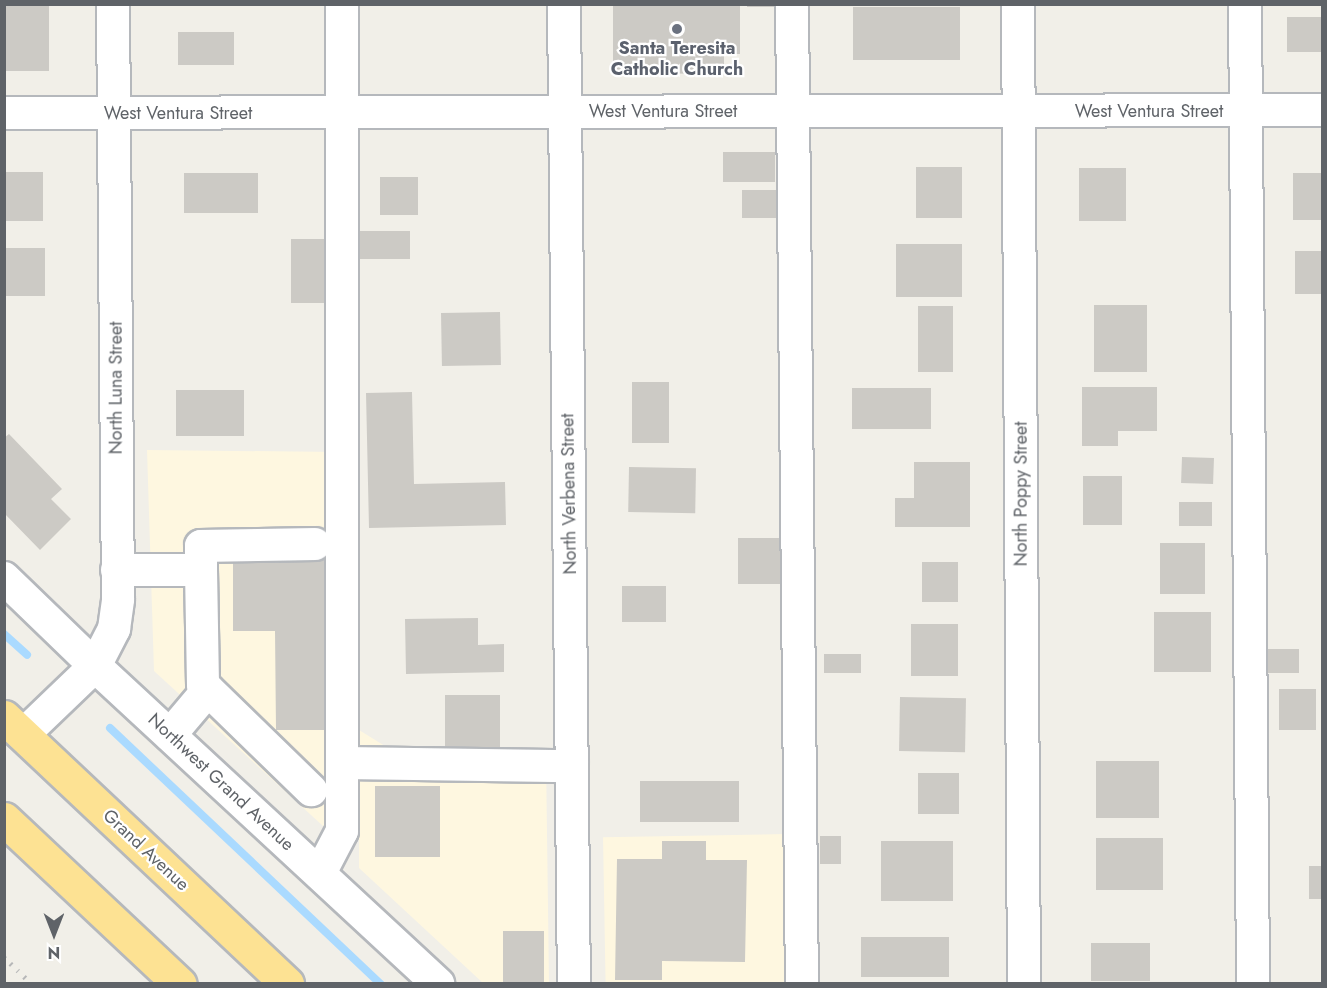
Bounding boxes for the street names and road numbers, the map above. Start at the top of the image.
street label: West Ventura Street [589,100,737,122]
street label: West Ventura Street [1075,100,1223,122]
street label: West Ventura Street [104,102,252,124]
street label: North Luna Street [105,322,127,454]
street label: North Verbena Street [557,413,581,575]
street label: North Poppy Street [1010,422,1032,566]
street label: Northwest Grand Avenue [143,709,299,855]
street label: Grand Avenue [98,805,194,895]

